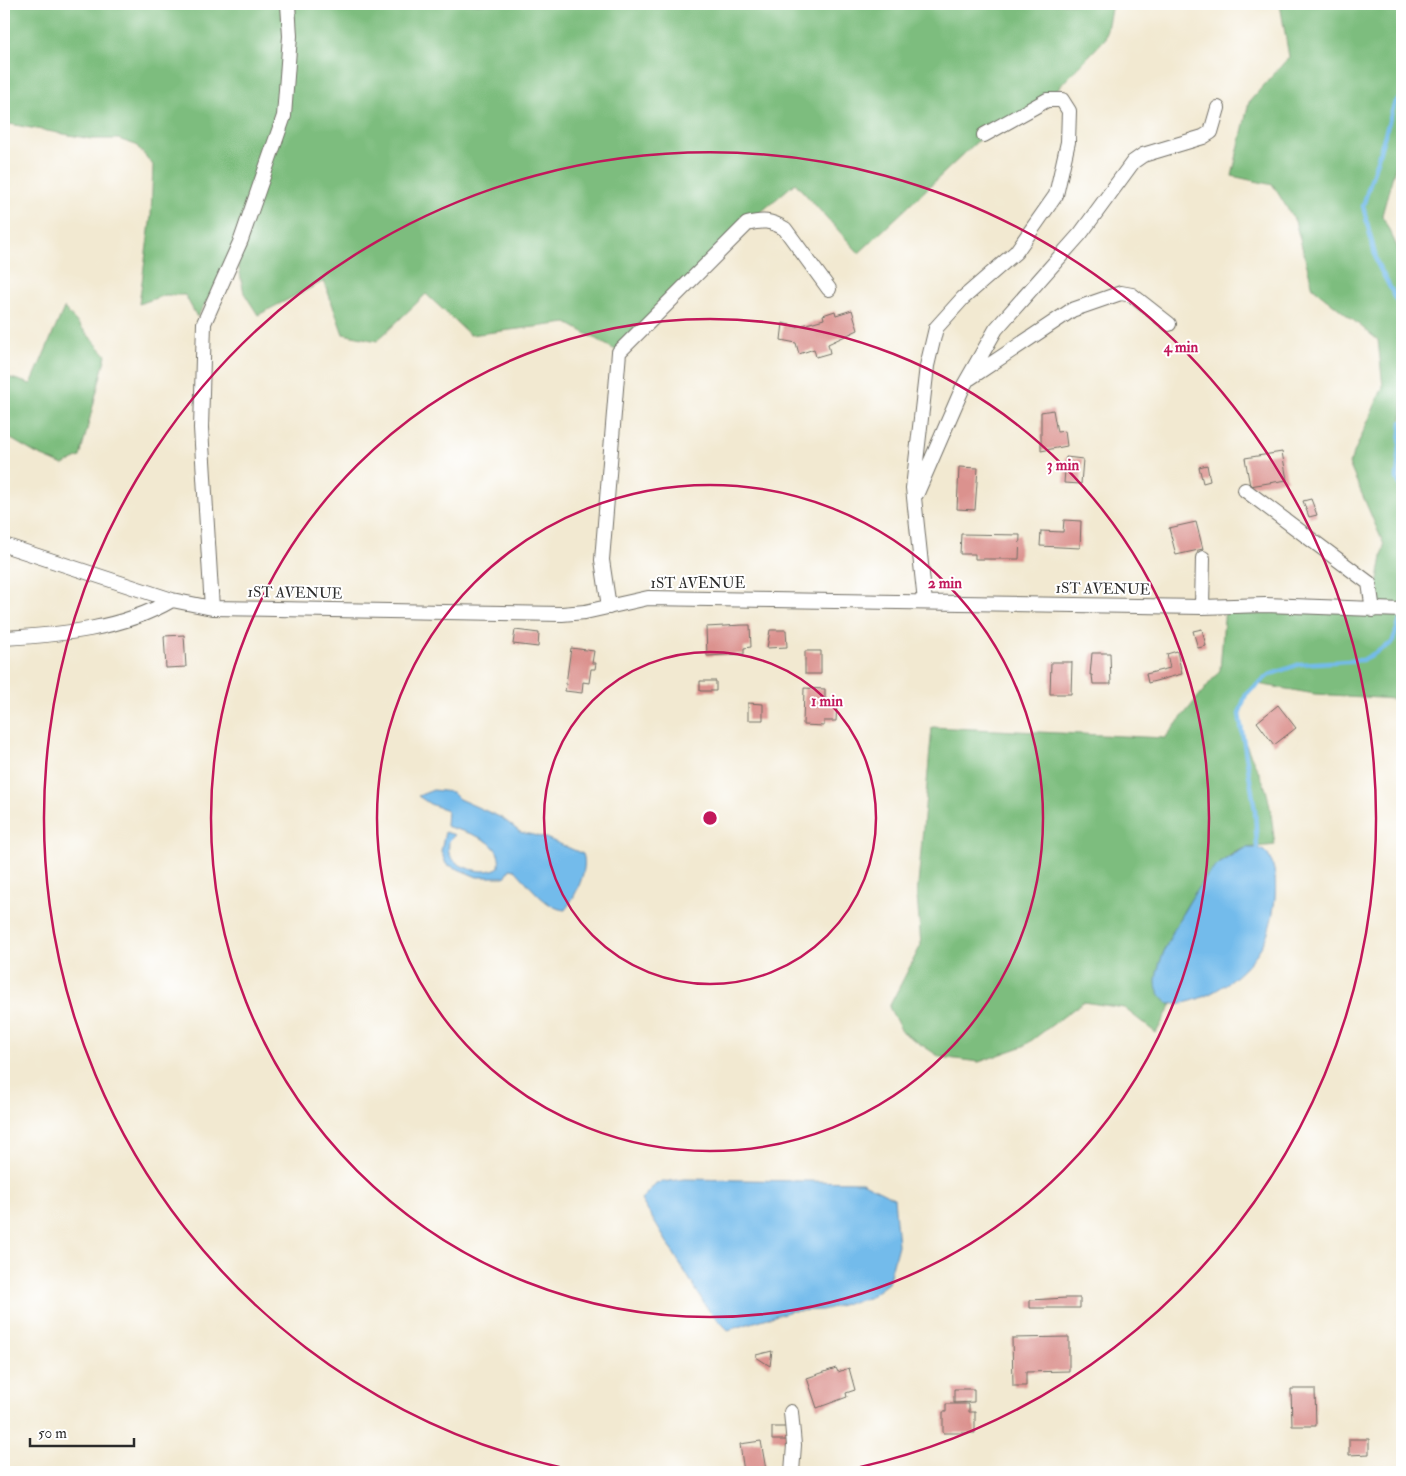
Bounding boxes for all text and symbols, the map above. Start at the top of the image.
text: 4 min [1163,338,1199,357]
text: 3 min [1047,456,1079,475]
street label: 1ST AVENUE [651,574,746,593]
text: 2 min [928,574,962,593]
street label: 1ST AVENUE [1055,579,1151,599]
street label: 1ST AVENUE [247,583,343,603]
text: 1 min [811,692,843,711]
centre of rings [701,809,719,827]
scale bar [30,1416,134,1448]
text: 50 m [38,1424,67,1443]

